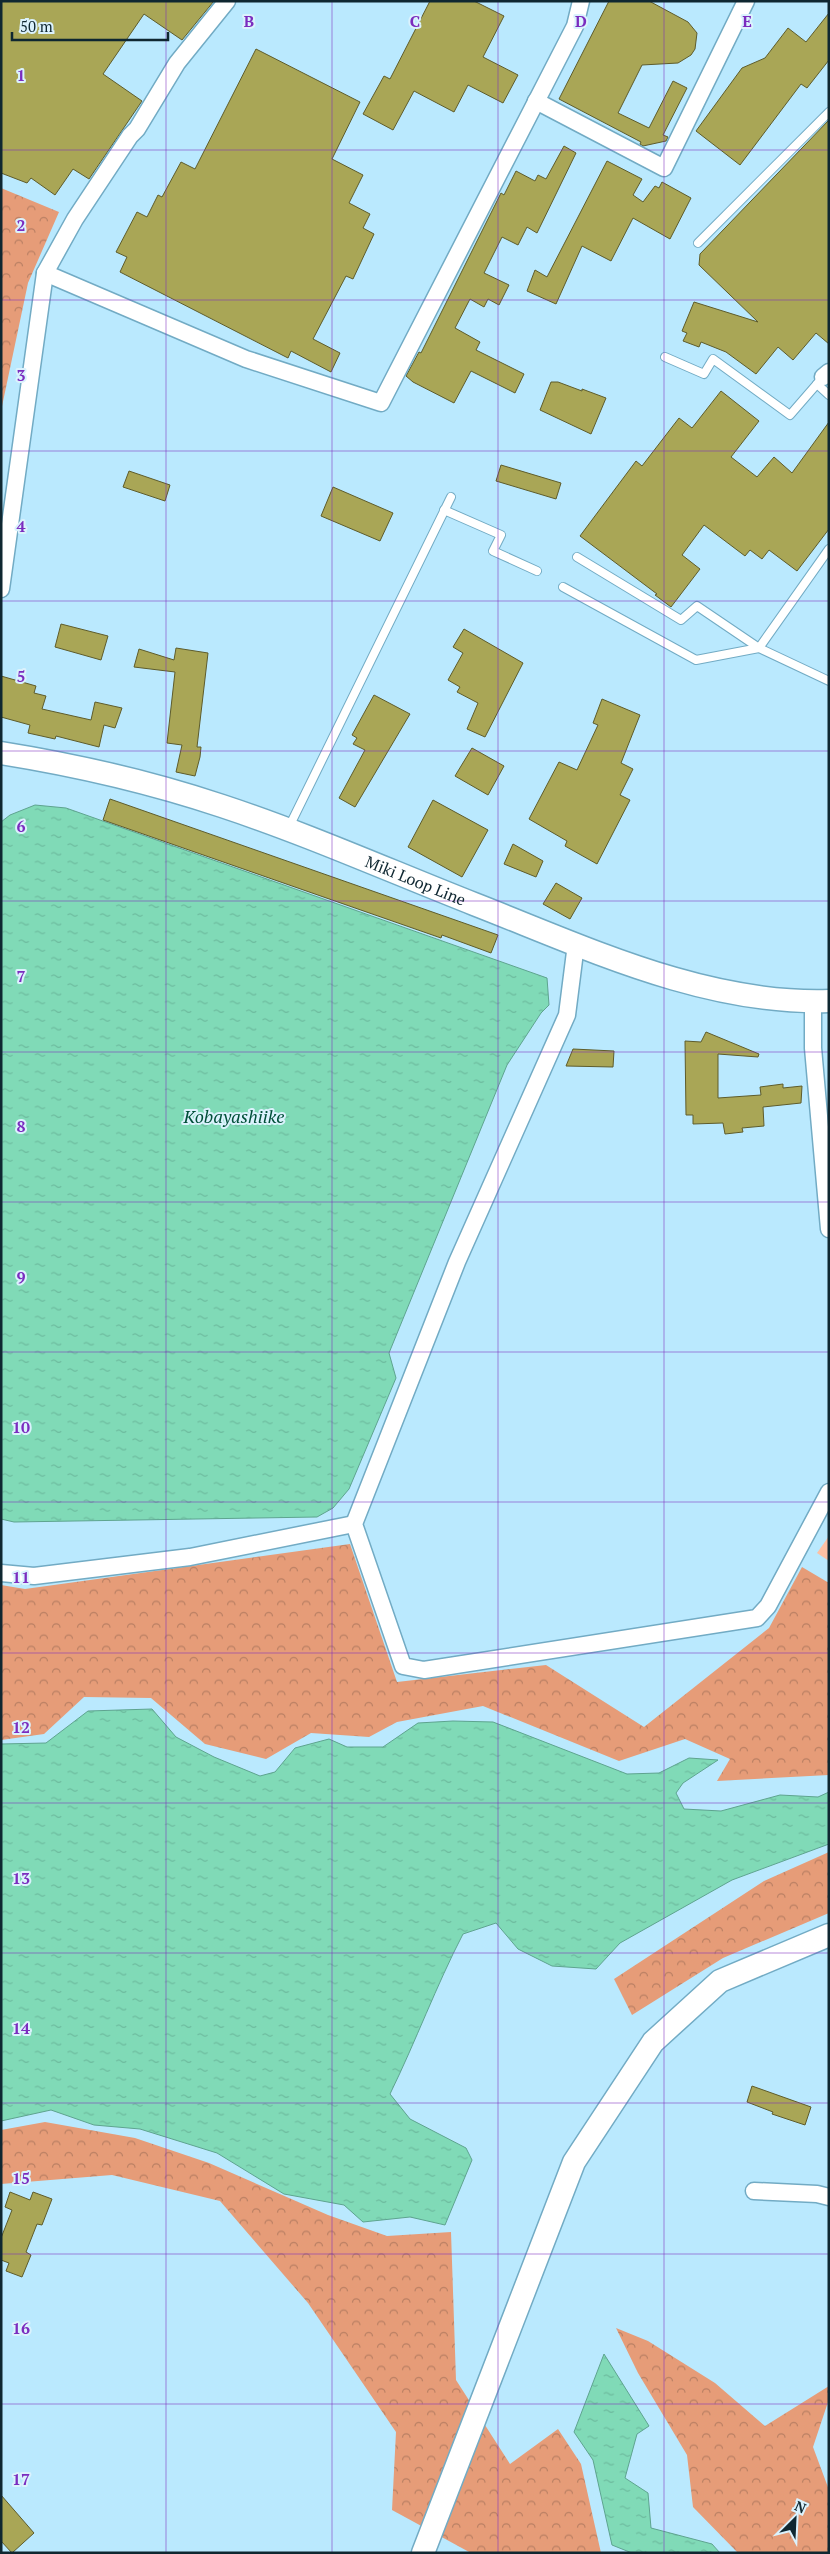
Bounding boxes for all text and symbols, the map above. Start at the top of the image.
scale bar [12,10,169,42]
text: B [244,10,254,32]
text: C [410,10,420,32]
text: D [575,10,587,32]
text: E [742,10,752,32]
text: 50 m [20,16,53,36]
text: 1 [16,64,26,86]
text: 2 [16,214,26,236]
text: 3 [16,364,26,386]
text: 4 [16,515,26,537]
text: 5 [16,665,26,687]
text: 6 [16,815,26,837]
street label: Miki Loop Line [362,850,469,911]
text: 7 [16,965,26,987]
water label: Kobayashiike [183,1104,284,1128]
text: 8 [16,1115,26,1137]
text: 9 [16,1266,26,1288]
text: 10 [12,1416,30,1438]
text: 11 [12,1566,30,1588]
text: 12 [12,1716,30,1738]
text: 13 [12,1867,30,1889]
text: 14 [12,2017,30,2039]
text: 15 [12,2167,30,2189]
text: 16 [12,2317,30,2339]
text: 17 [12,2468,30,2490]
north arrow [770,2494,820,2544]
text: N [792,2496,810,2518]

